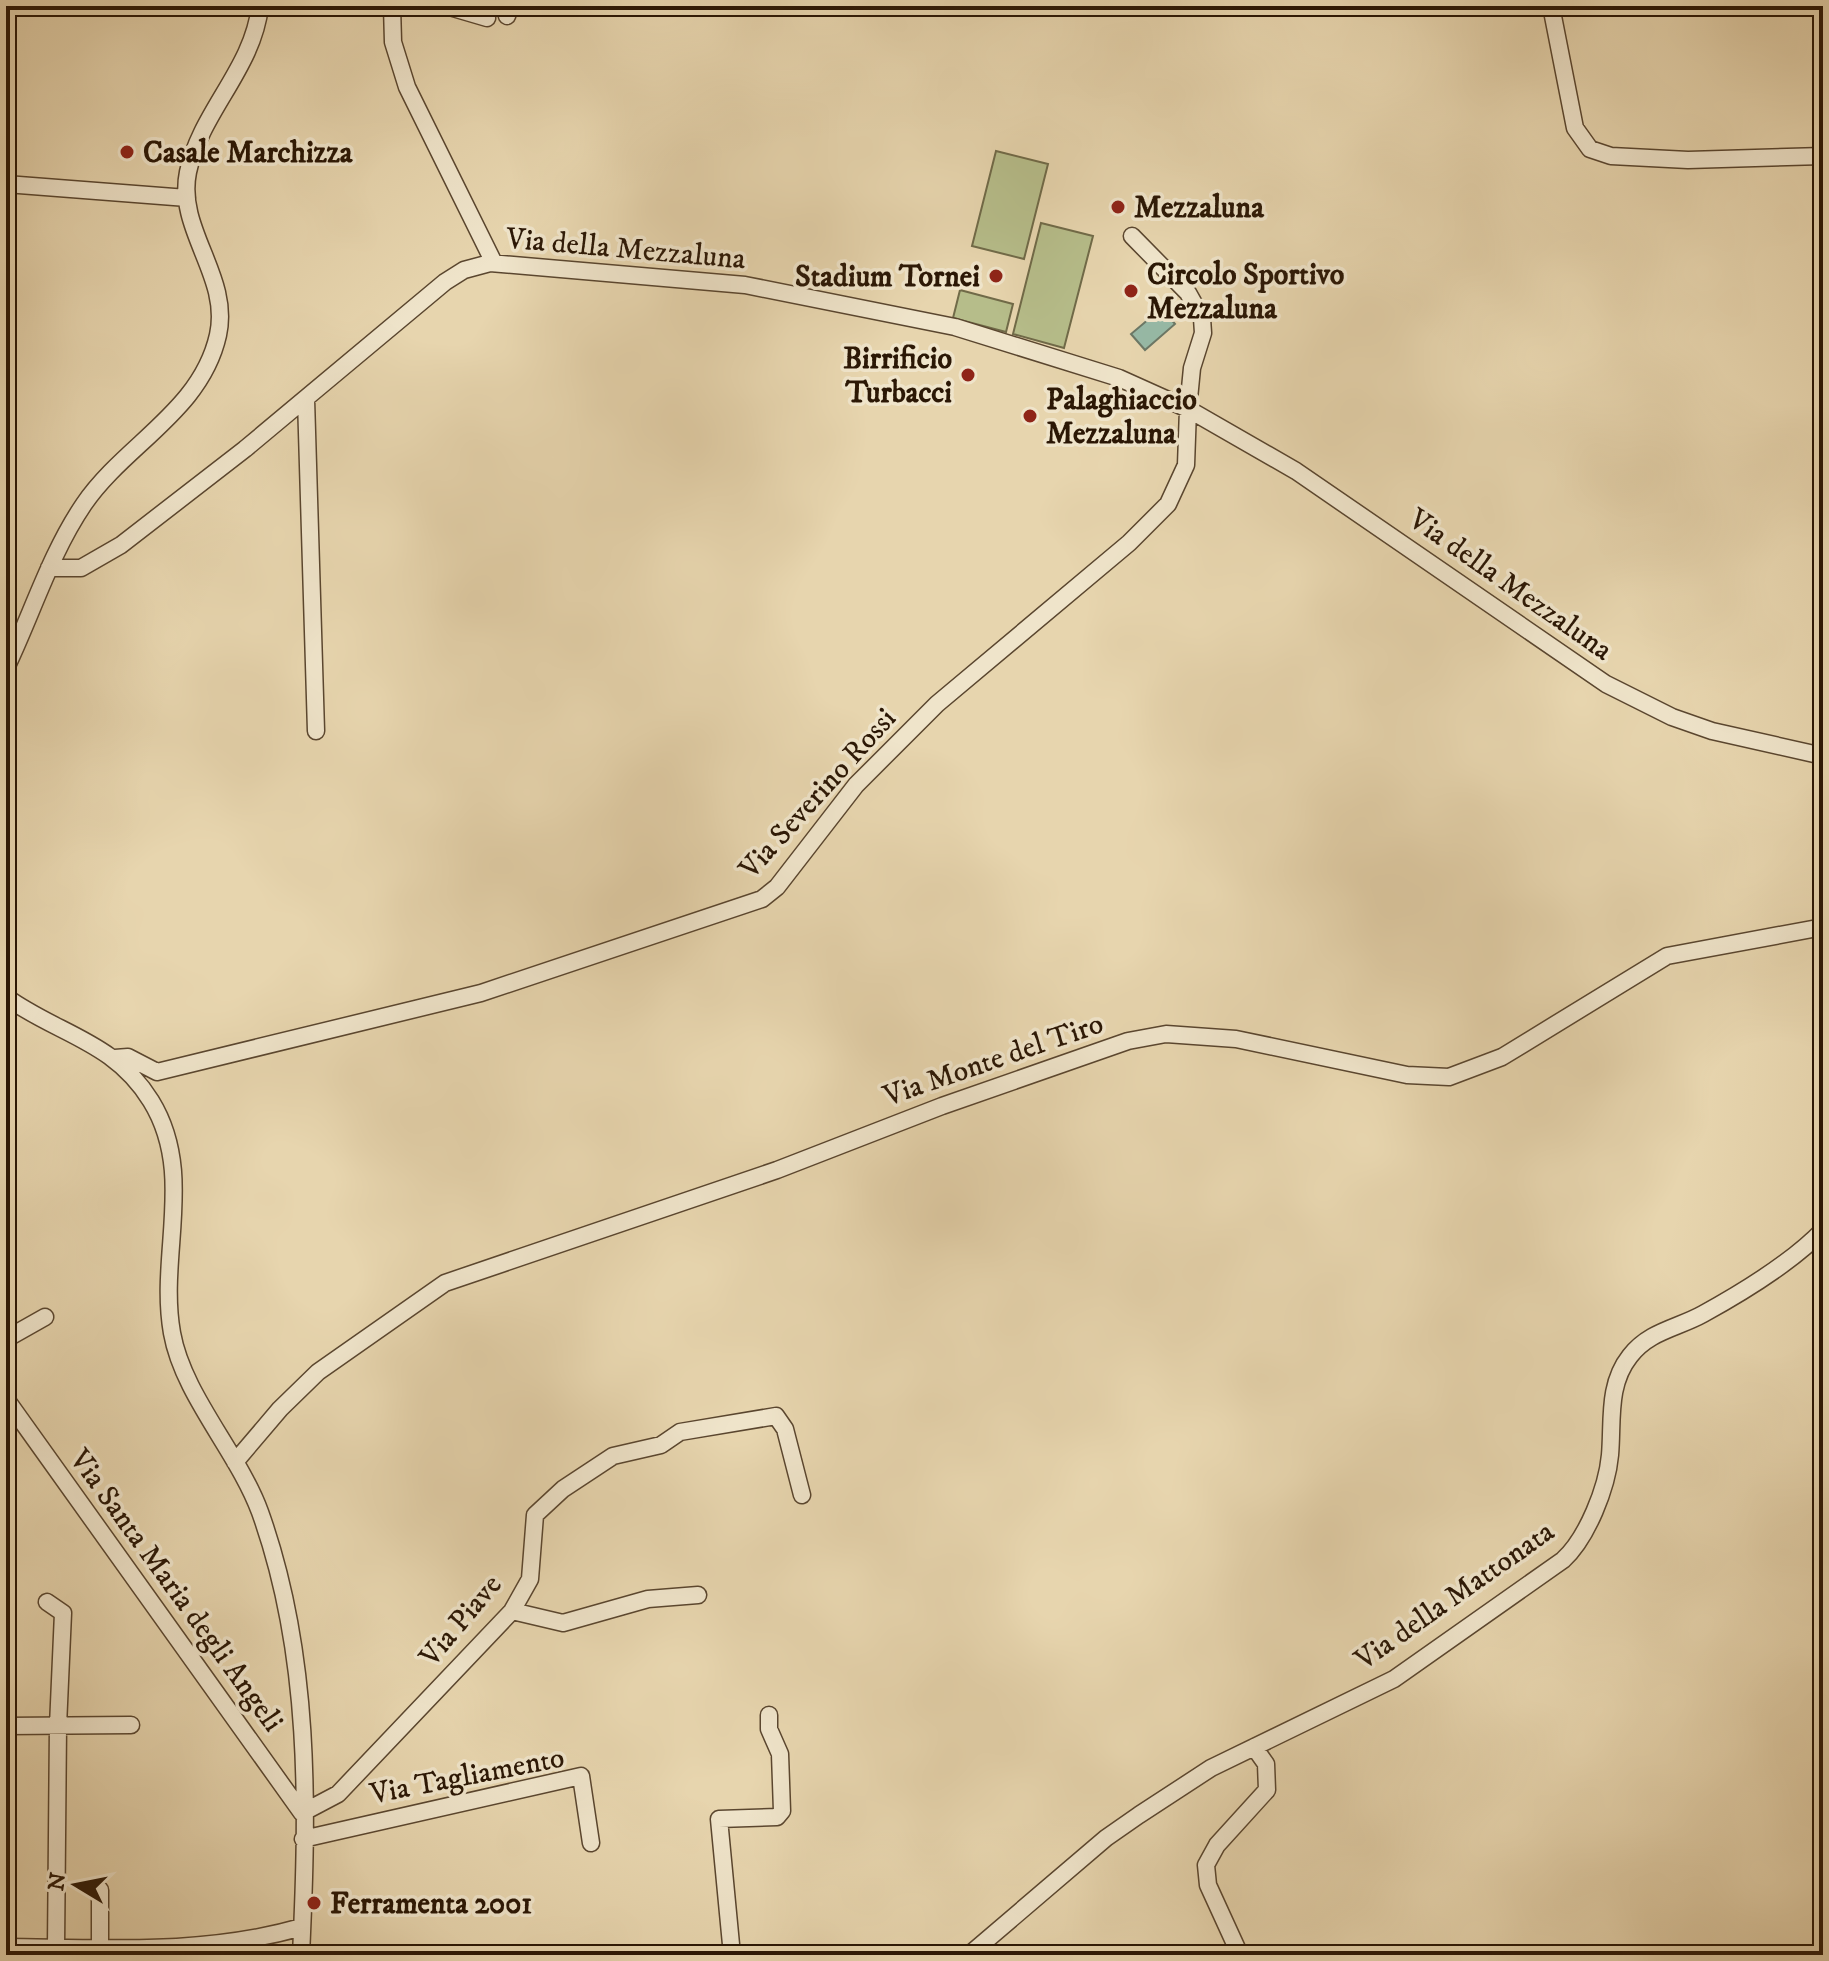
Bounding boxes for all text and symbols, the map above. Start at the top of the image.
place label: Casale Marchizza [143,135,354,172]
marker: Casale Marchizza [118,143,136,161]
place label: Mezzaluna [1134,190,1265,227]
marker: Mezzaluna [1109,198,1127,216]
street label: Via della Mezzaluna [504,221,747,278]
place label: Circolo Sportivo Mezzaluna [1147,257,1344,328]
place label: Stadium Tornei [795,259,980,296]
marker: Stadium Tornei [987,267,1005,285]
marker: Circolo Sportivo Mezzaluna [1122,282,1140,300]
place label: Birrificio Turbacci [843,341,952,412]
marker: Birrificio Turbacci [959,366,977,384]
place label: Palaghiaccio Mezzaluna [1046,382,1197,453]
marker: Palaghiaccio Mezzaluna [1021,407,1039,425]
street label: Via della Mezzaluna [1400,501,1619,669]
street label: Via Severino Rossi [731,701,904,888]
street label: Via Monte del Tiro [878,1005,1108,1116]
street label: Via Santa Maria degli Angeli [60,1442,291,1739]
street label: Via della Mattonata [1347,1514,1562,1679]
street label: Via Piave [411,1567,510,1675]
street label: Via Tagliamento [366,1740,568,1814]
north arrow [36,1845,116,1925]
text: N [43,1871,73,1893]
place label: Ferramenta 2001 [330,1886,532,1923]
marker: Ferramenta 2001 [305,1894,323,1912]

